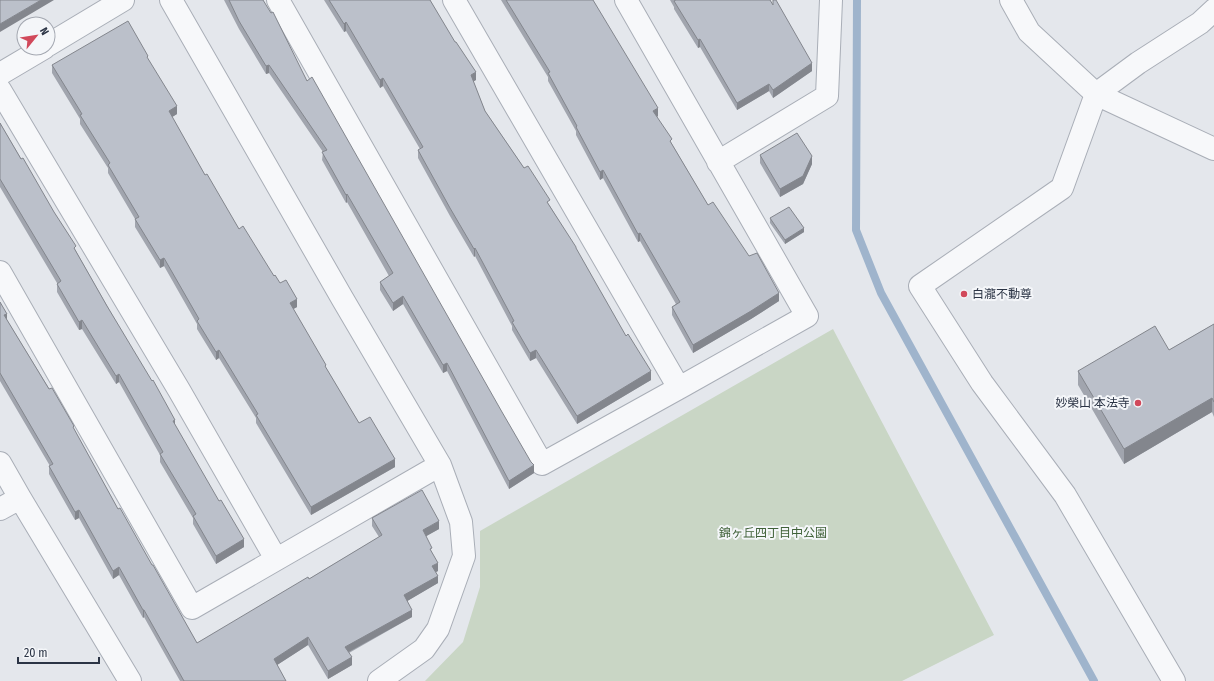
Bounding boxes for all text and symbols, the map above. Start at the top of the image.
north arrow [16,16,56,56]
text: N [37,25,52,37]
place label: 白瀧不動尊 [972,287,1032,301]
marker: 白瀧不動尊 [959,289,969,299]
place label: 妙榮山 本法寺 [1055,396,1130,410]
marker: 妙榮山 本法寺 [1133,398,1143,408]
park label: 錦ヶ丘四丁目中公園 [719,526,827,540]
scale bar [18,639,99,665]
text: 20 m [24,646,48,660]

